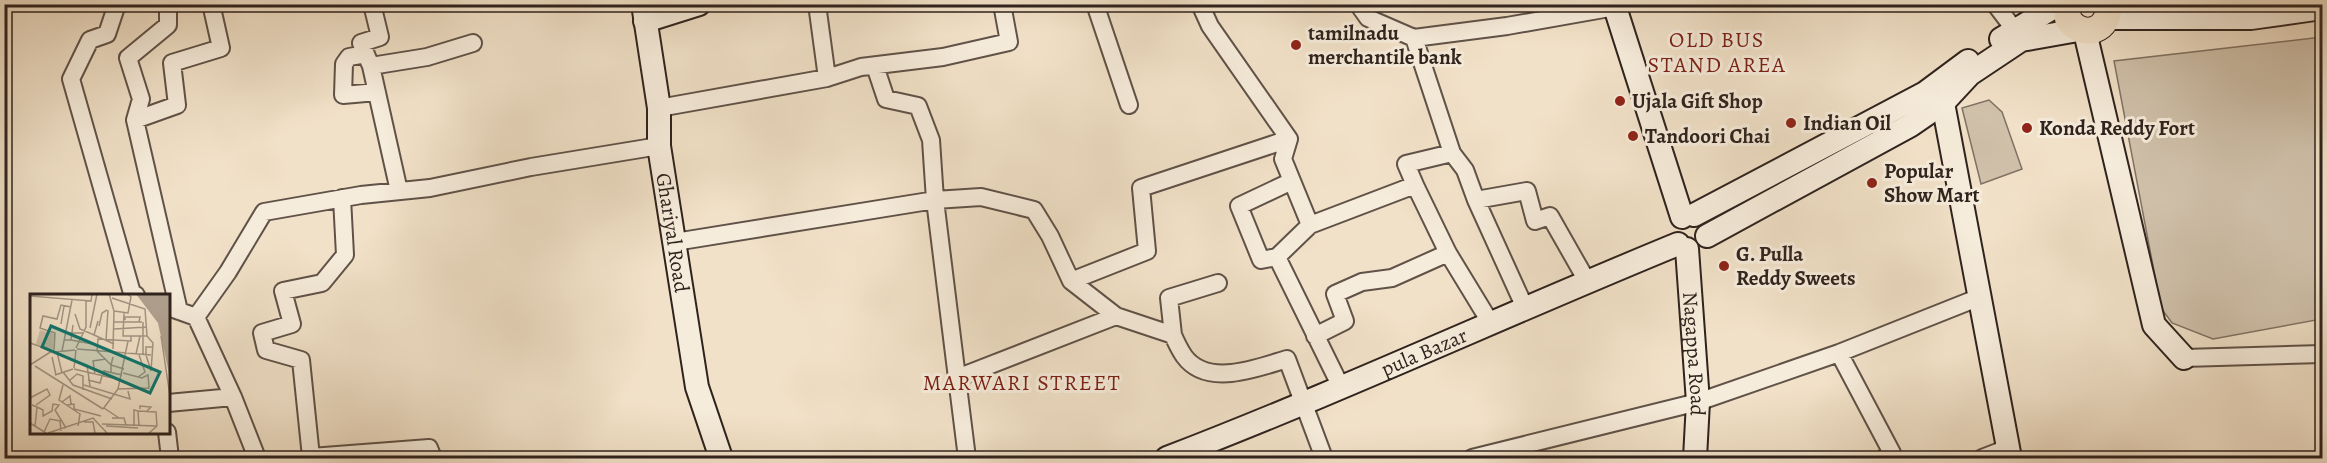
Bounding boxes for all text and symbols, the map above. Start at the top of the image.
place label: tamilnadu merchantile bank [1308,19,1462,71]
district label: OLD BUS STAND AREA [1648,25,1786,80]
marker: tamilnadu merchantile bank [1289,38,1303,52]
place label: Ujala Gift Shop [1632,87,1763,115]
marker: Ujala Gift Shop [1613,94,1627,108]
place label: Indian Oil [1803,109,1892,137]
place label: Konda Reddy Fort [2039,114,2195,142]
marker: Indian Oil [1784,116,1798,130]
marker: Konda Reddy Fort [2020,121,2034,135]
place label: Tandoori Chai [1645,122,1770,150]
marker: Tandoori Chai [1626,129,1640,143]
place label: Popular Show Mart [1884,157,1980,209]
street label: Ghariyal Road [649,171,696,295]
marker: Popular Show Mart [1865,176,1879,190]
place label: G. Pulla Reddy Sweets [1736,240,1856,292]
marker: G. Pulla Reddy Sweets [1717,259,1731,273]
street label: Nagappa Road [1676,291,1712,417]
inset map [30,294,170,433]
street label: pula Bazar [1376,321,1472,383]
district label: MARWARI STREET [923,368,1121,398]

